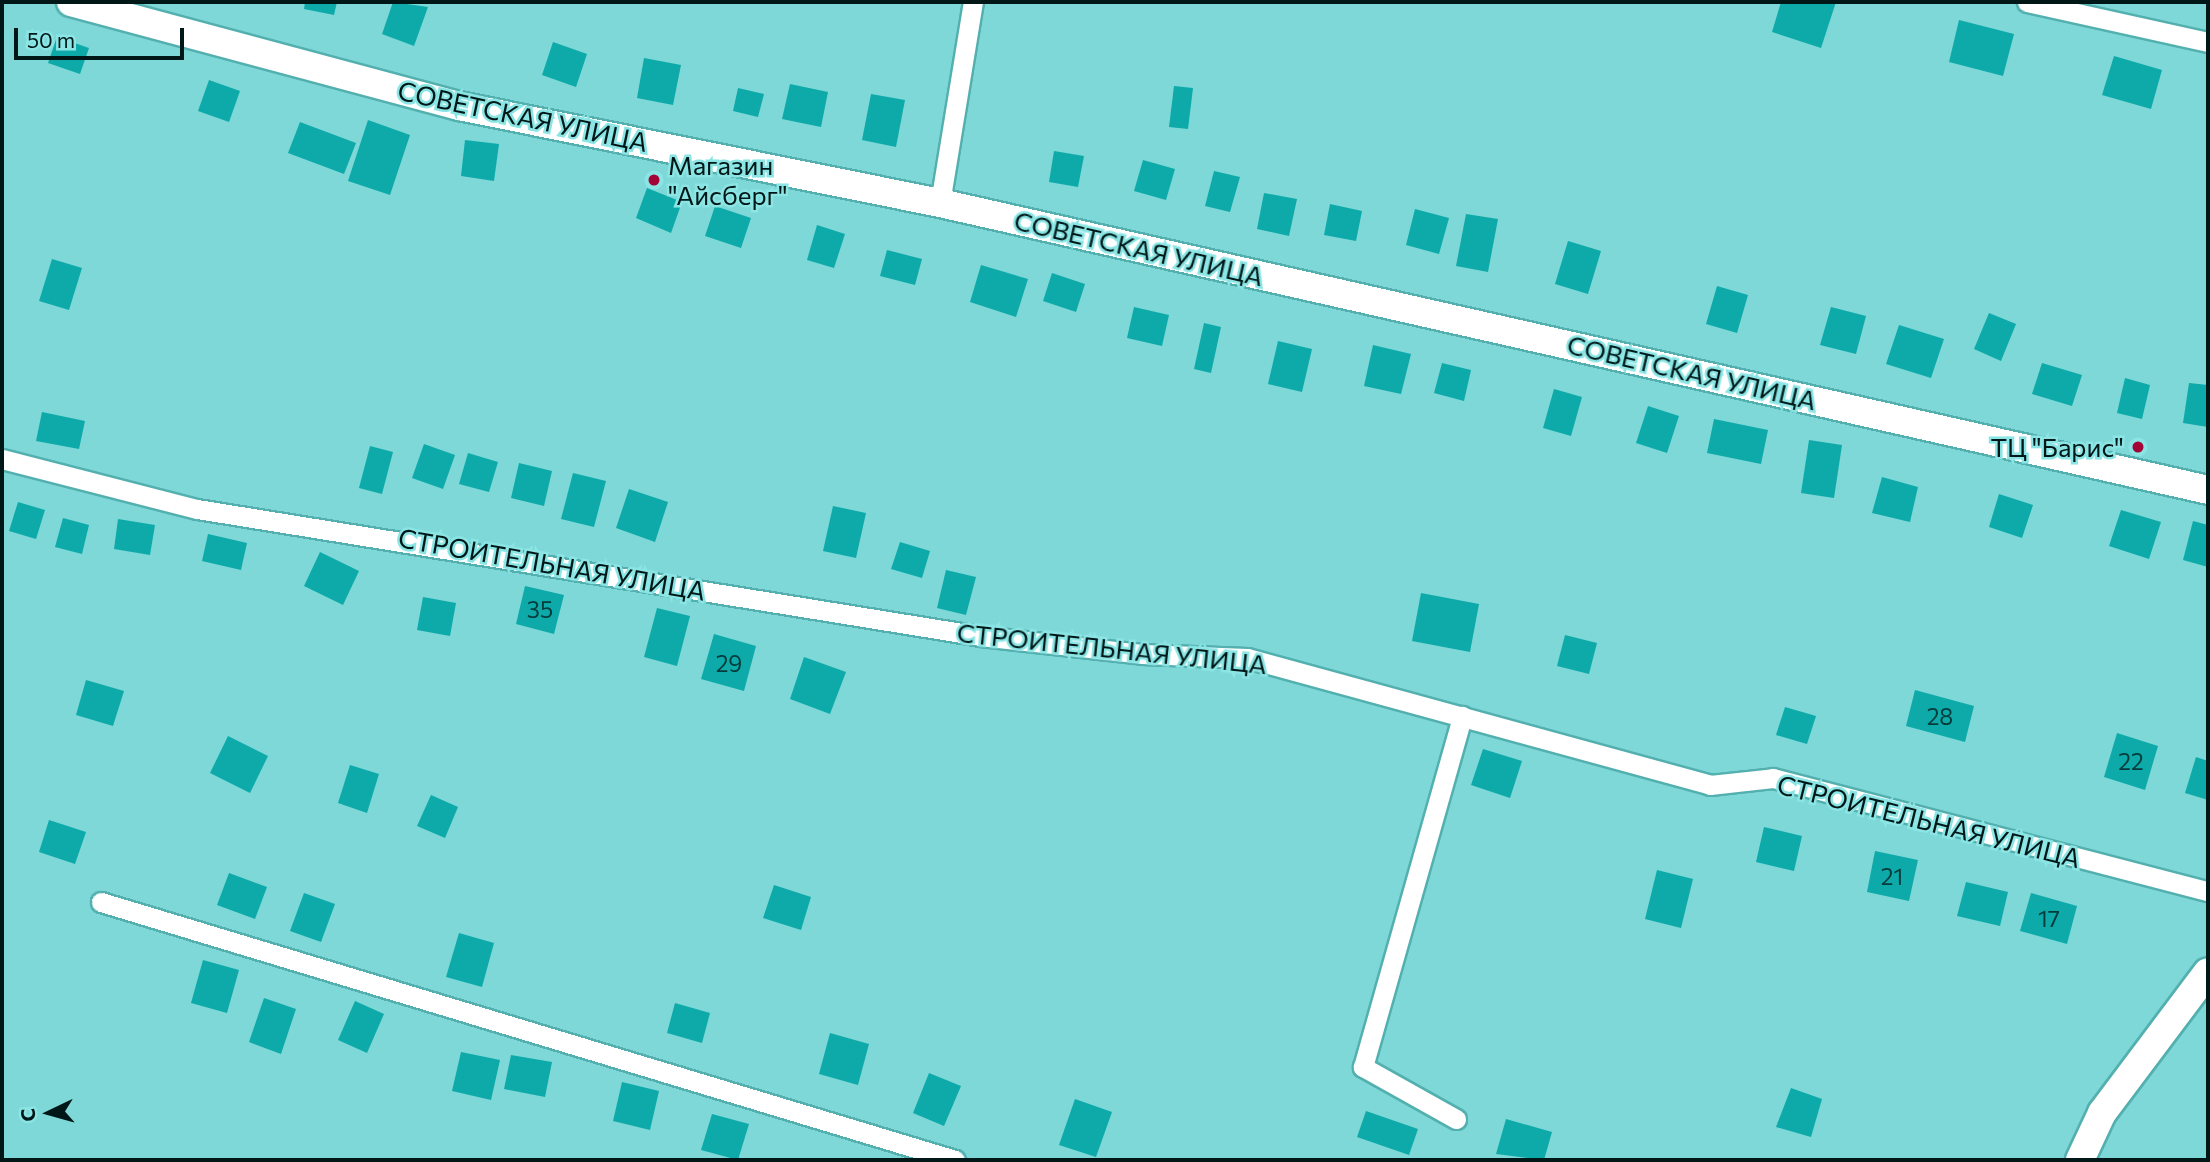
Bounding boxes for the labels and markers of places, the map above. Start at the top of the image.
place label: Магазин "Айсберг" [668,149,788,210]
marker: Магазин "Айсберг" [646,172,662,188]
place label: ТЦ "Барис" [1990,431,2124,463]
marker: ТЦ "Барис" [2130,439,2146,455]

